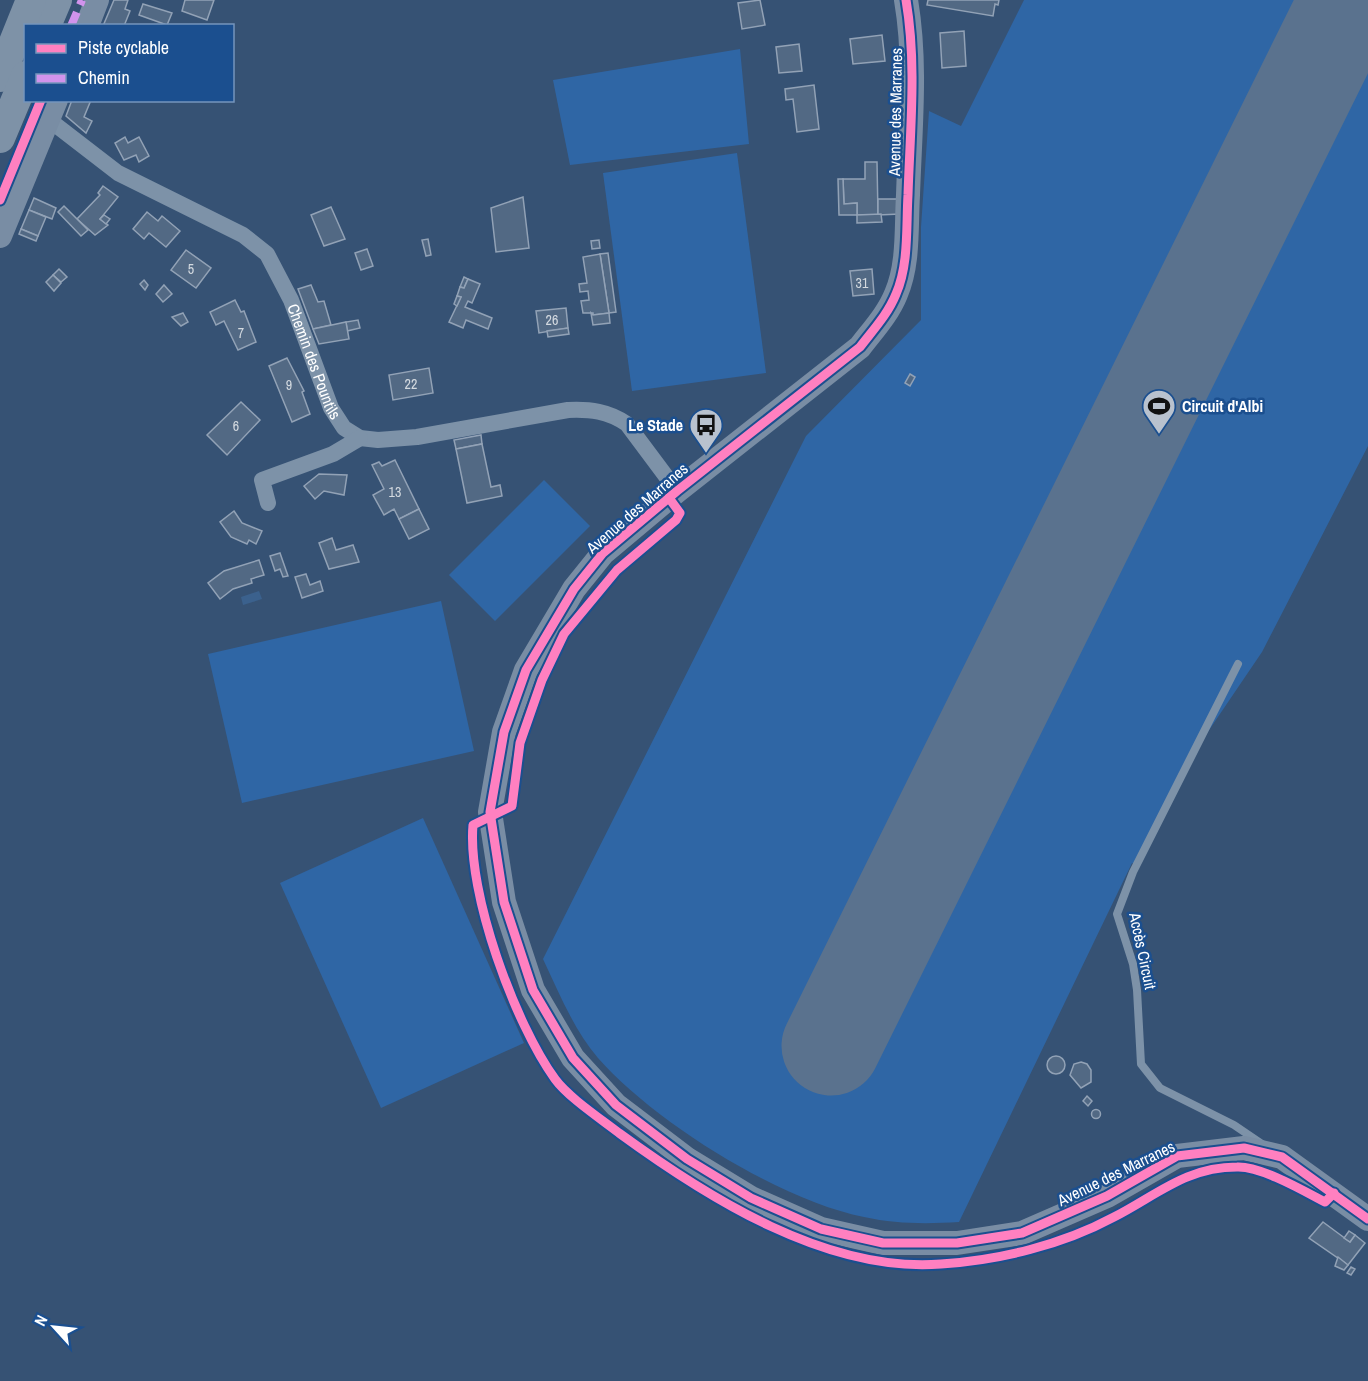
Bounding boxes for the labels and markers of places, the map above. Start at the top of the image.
sports icon: Circuit d'Albi [1141,388,1177,435]
place label: Circuit d'Albi [1182,395,1263,417]
bus stop icon: Le Stade [688,407,724,454]
place label: Le Stade [628,414,683,436]

